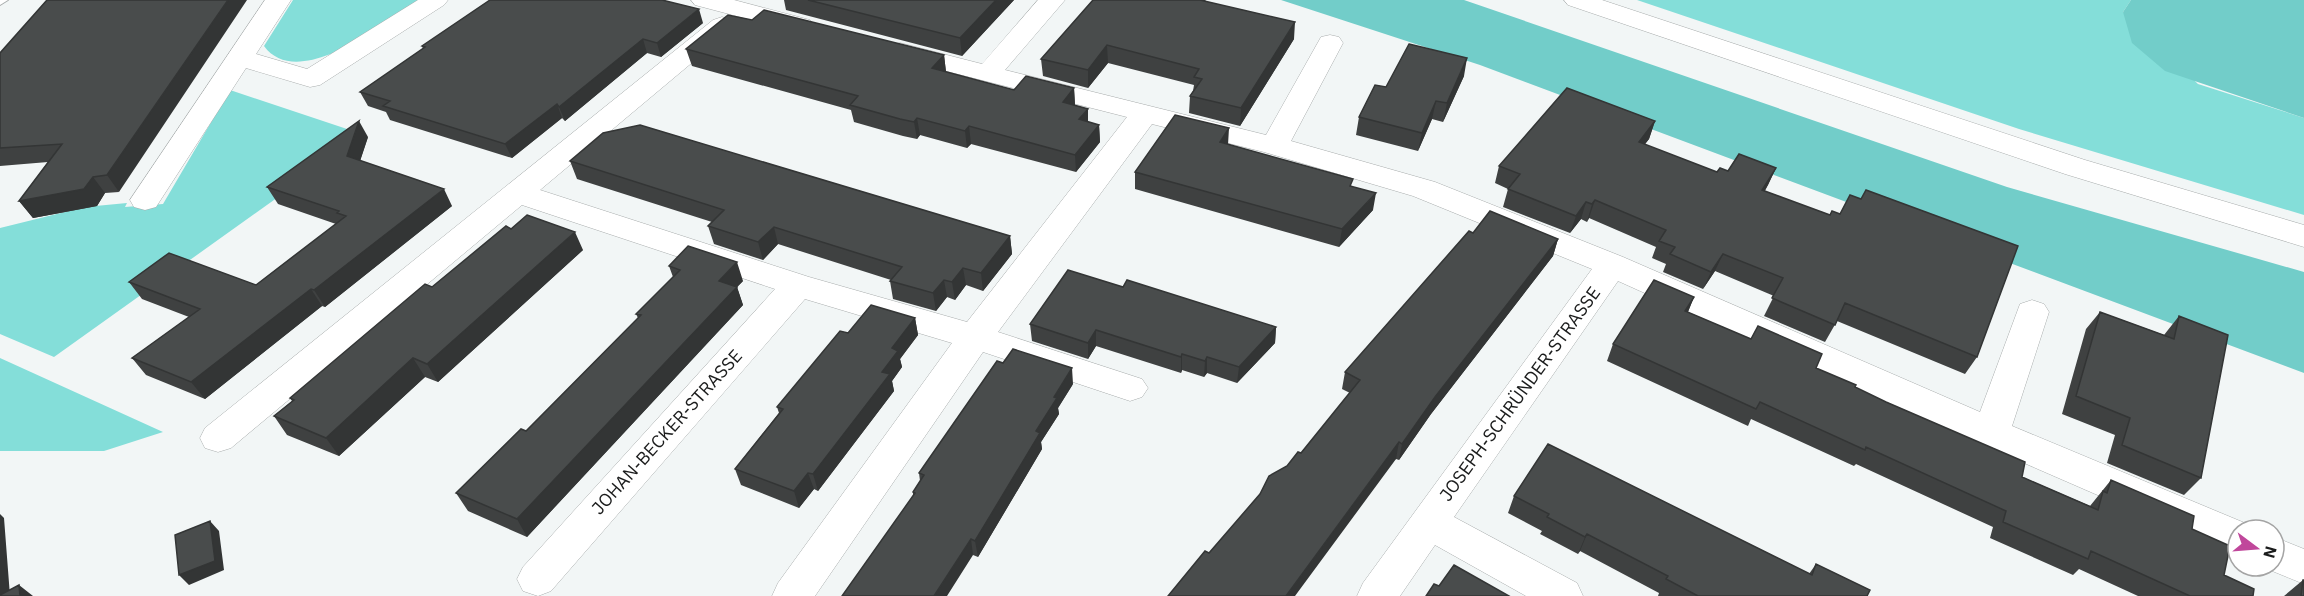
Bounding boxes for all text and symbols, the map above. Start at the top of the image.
street label: JOSEPH-SCHRÜNDER-STRASSE [1434,282,1605,505]
street label: JOHAN-BECKER-STRASSE [586,344,747,519]
north arrow [2226,518,2286,578]
text: N [2259,544,2282,560]

